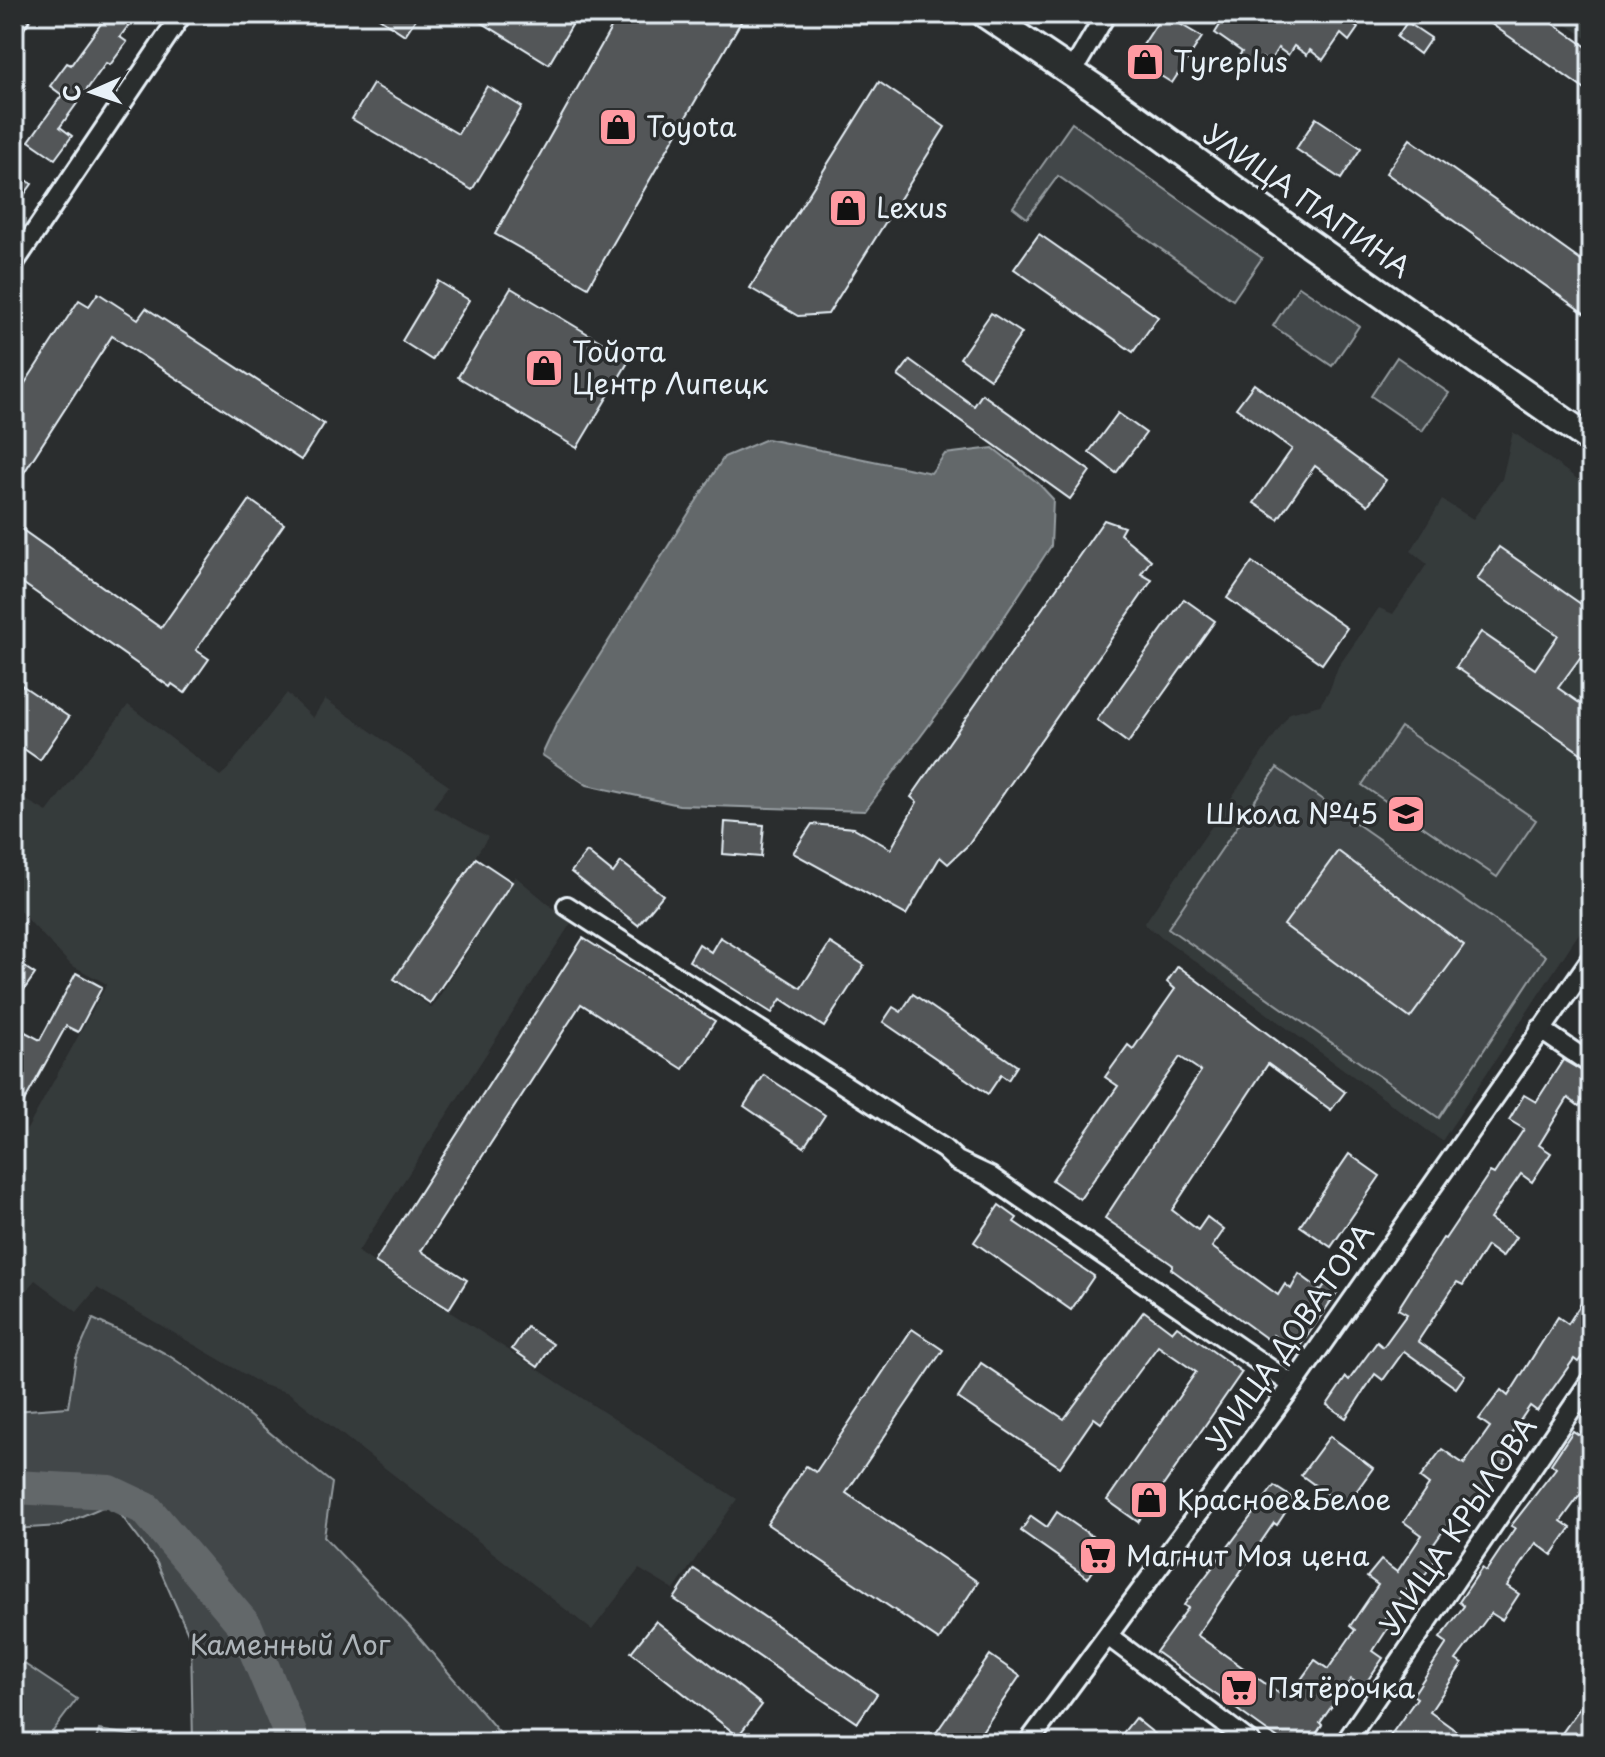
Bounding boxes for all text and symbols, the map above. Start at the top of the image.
place label: Tyreplus [1173,39,1288,82]
shop icon: Tyreplus [1124,41,1166,83]
north arrow [52,52,132,132]
text: С [54,84,87,102]
place label: Toyota [646,104,737,147]
shop icon: Toyota [597,106,639,148]
street label: УЛИЦА ПАПИНА [1195,112,1420,287]
place label: Lexus [876,185,948,228]
shop icon: Lexus [827,187,869,229]
place label: Тойота Центр Липецк [572,329,768,404]
shop icon: Тойота Центр Липецк [523,347,565,389]
place label: Школа №45 [1206,791,1378,834]
school or university icon: Школа №45 [1385,793,1427,835]
street label: УЛИЦА ДОВАТОРА [1194,1214,1384,1459]
street label: УЛИЦА КРЫЛОВА [1367,1407,1546,1643]
place label: Красное&Белое [1177,1477,1391,1520]
shop icon: Красное&Белое [1128,1479,1170,1521]
place label: Магнит Моя цена [1126,1533,1370,1576]
supermarket icon: Магнит Моя цена [1077,1535,1119,1577]
park label: Каменный Лог [190,1622,391,1665]
place label: Пятёрочка [1267,1665,1416,1708]
supermarket icon: Пятёрочка [1218,1667,1260,1709]

